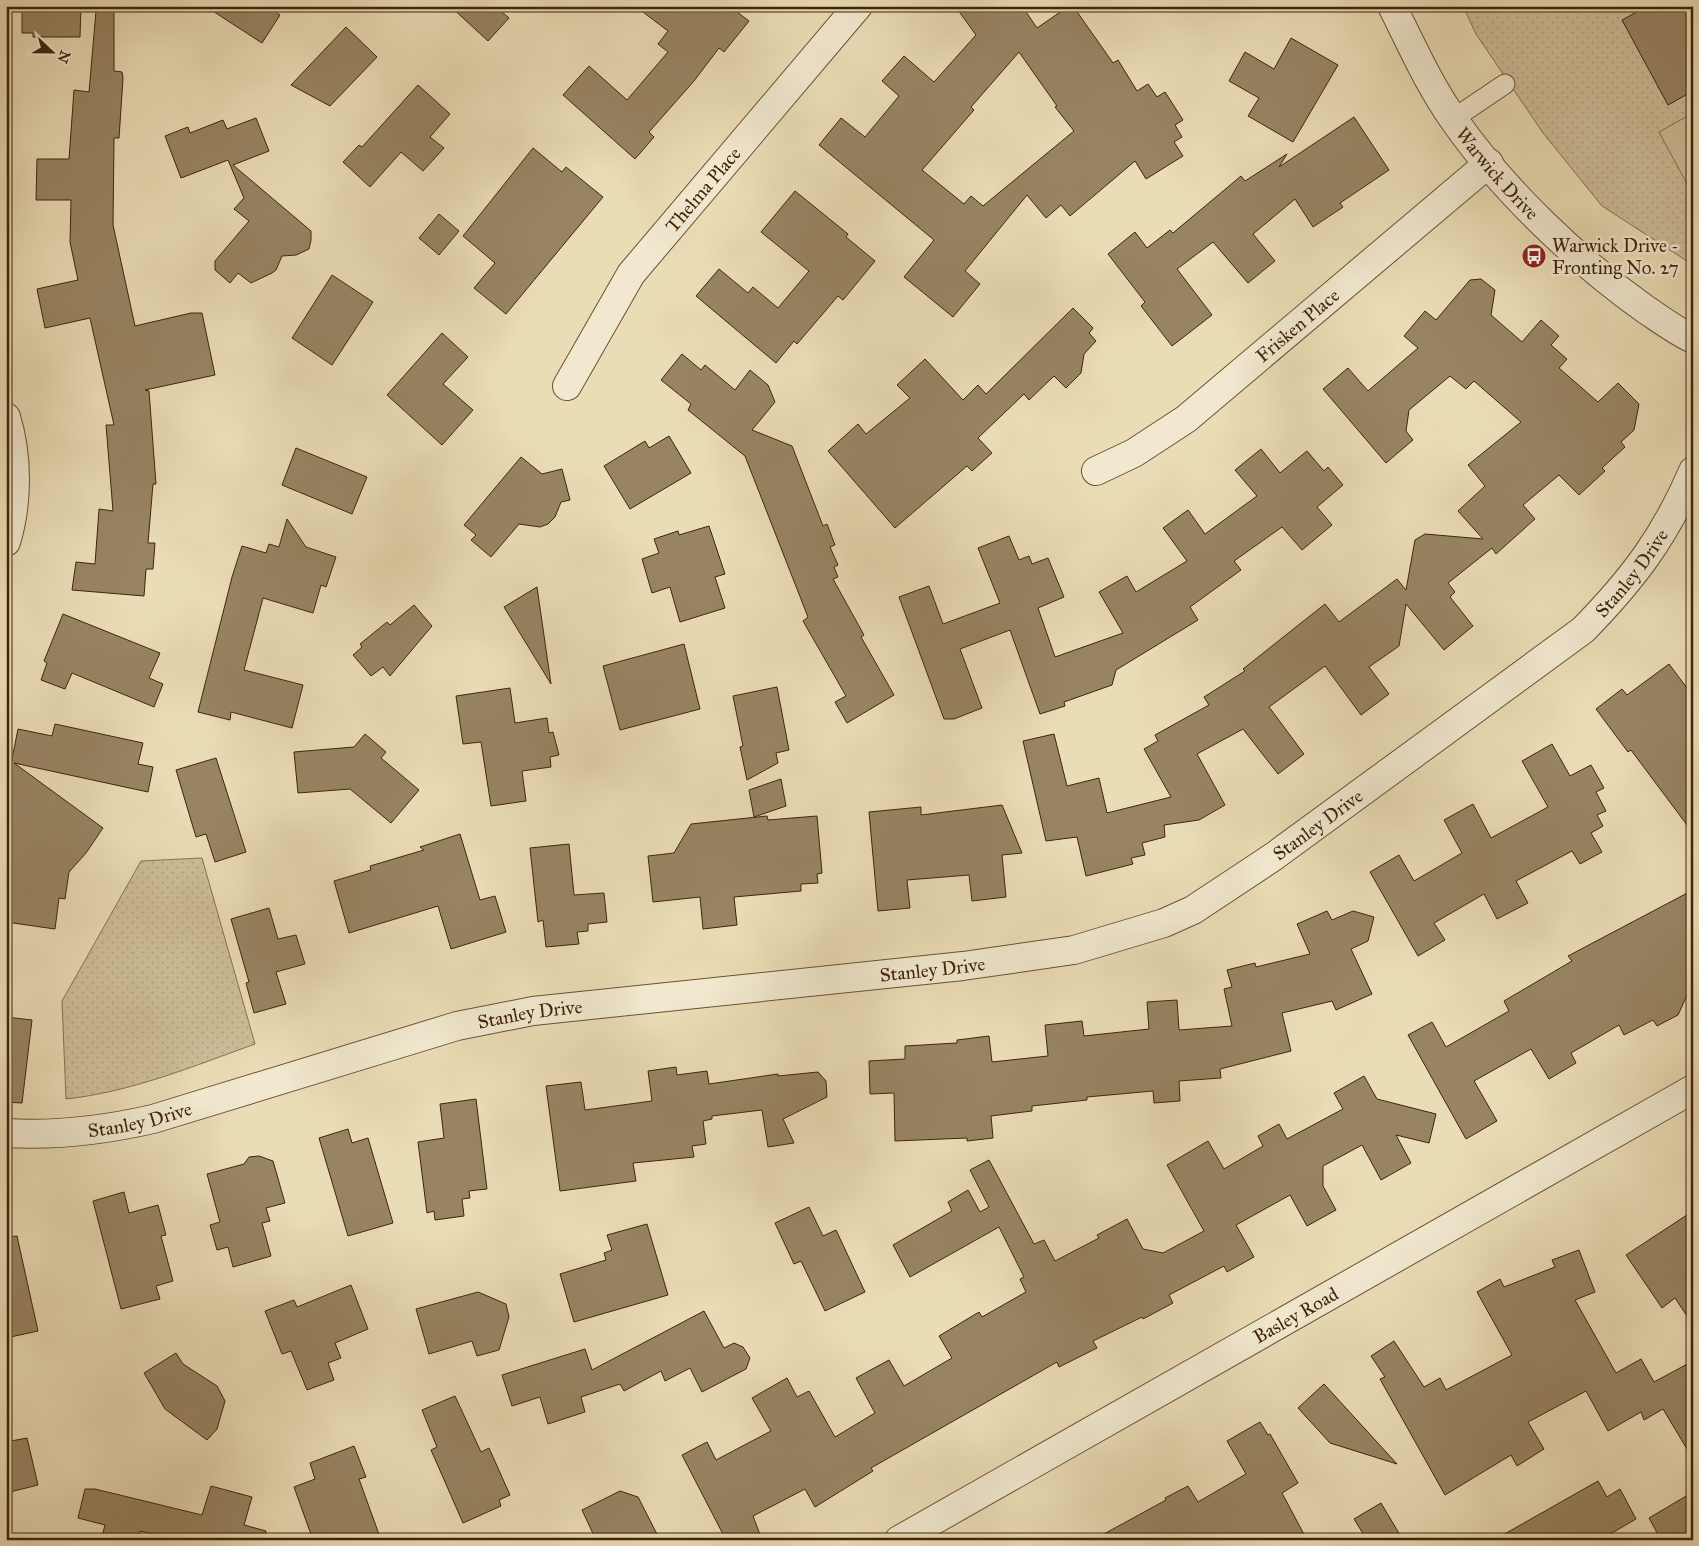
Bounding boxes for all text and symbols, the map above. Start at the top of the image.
north arrow [28,28,78,78]
text: N [53,48,74,65]
street label: Warwick Drive [1451,122,1544,224]
street label: Thelma Place [660,142,745,237]
place label: Warwick Drive - Fronting No. 27 [1552,234,1679,280]
bus stop icon: Warwick Drive - Fronting No. 27 [1521,243,1547,269]
street label: Frisken Place [1251,283,1344,367]
street label: Stanley Drive [1590,524,1673,622]
street label: Stanley Drive [1268,784,1367,865]
street label: Stanley Drive [878,951,987,986]
street label: Stanley Drive [475,994,583,1033]
street label: Stanley Drive [86,1096,194,1142]
street label: Basley Road [1249,1281,1342,1348]

